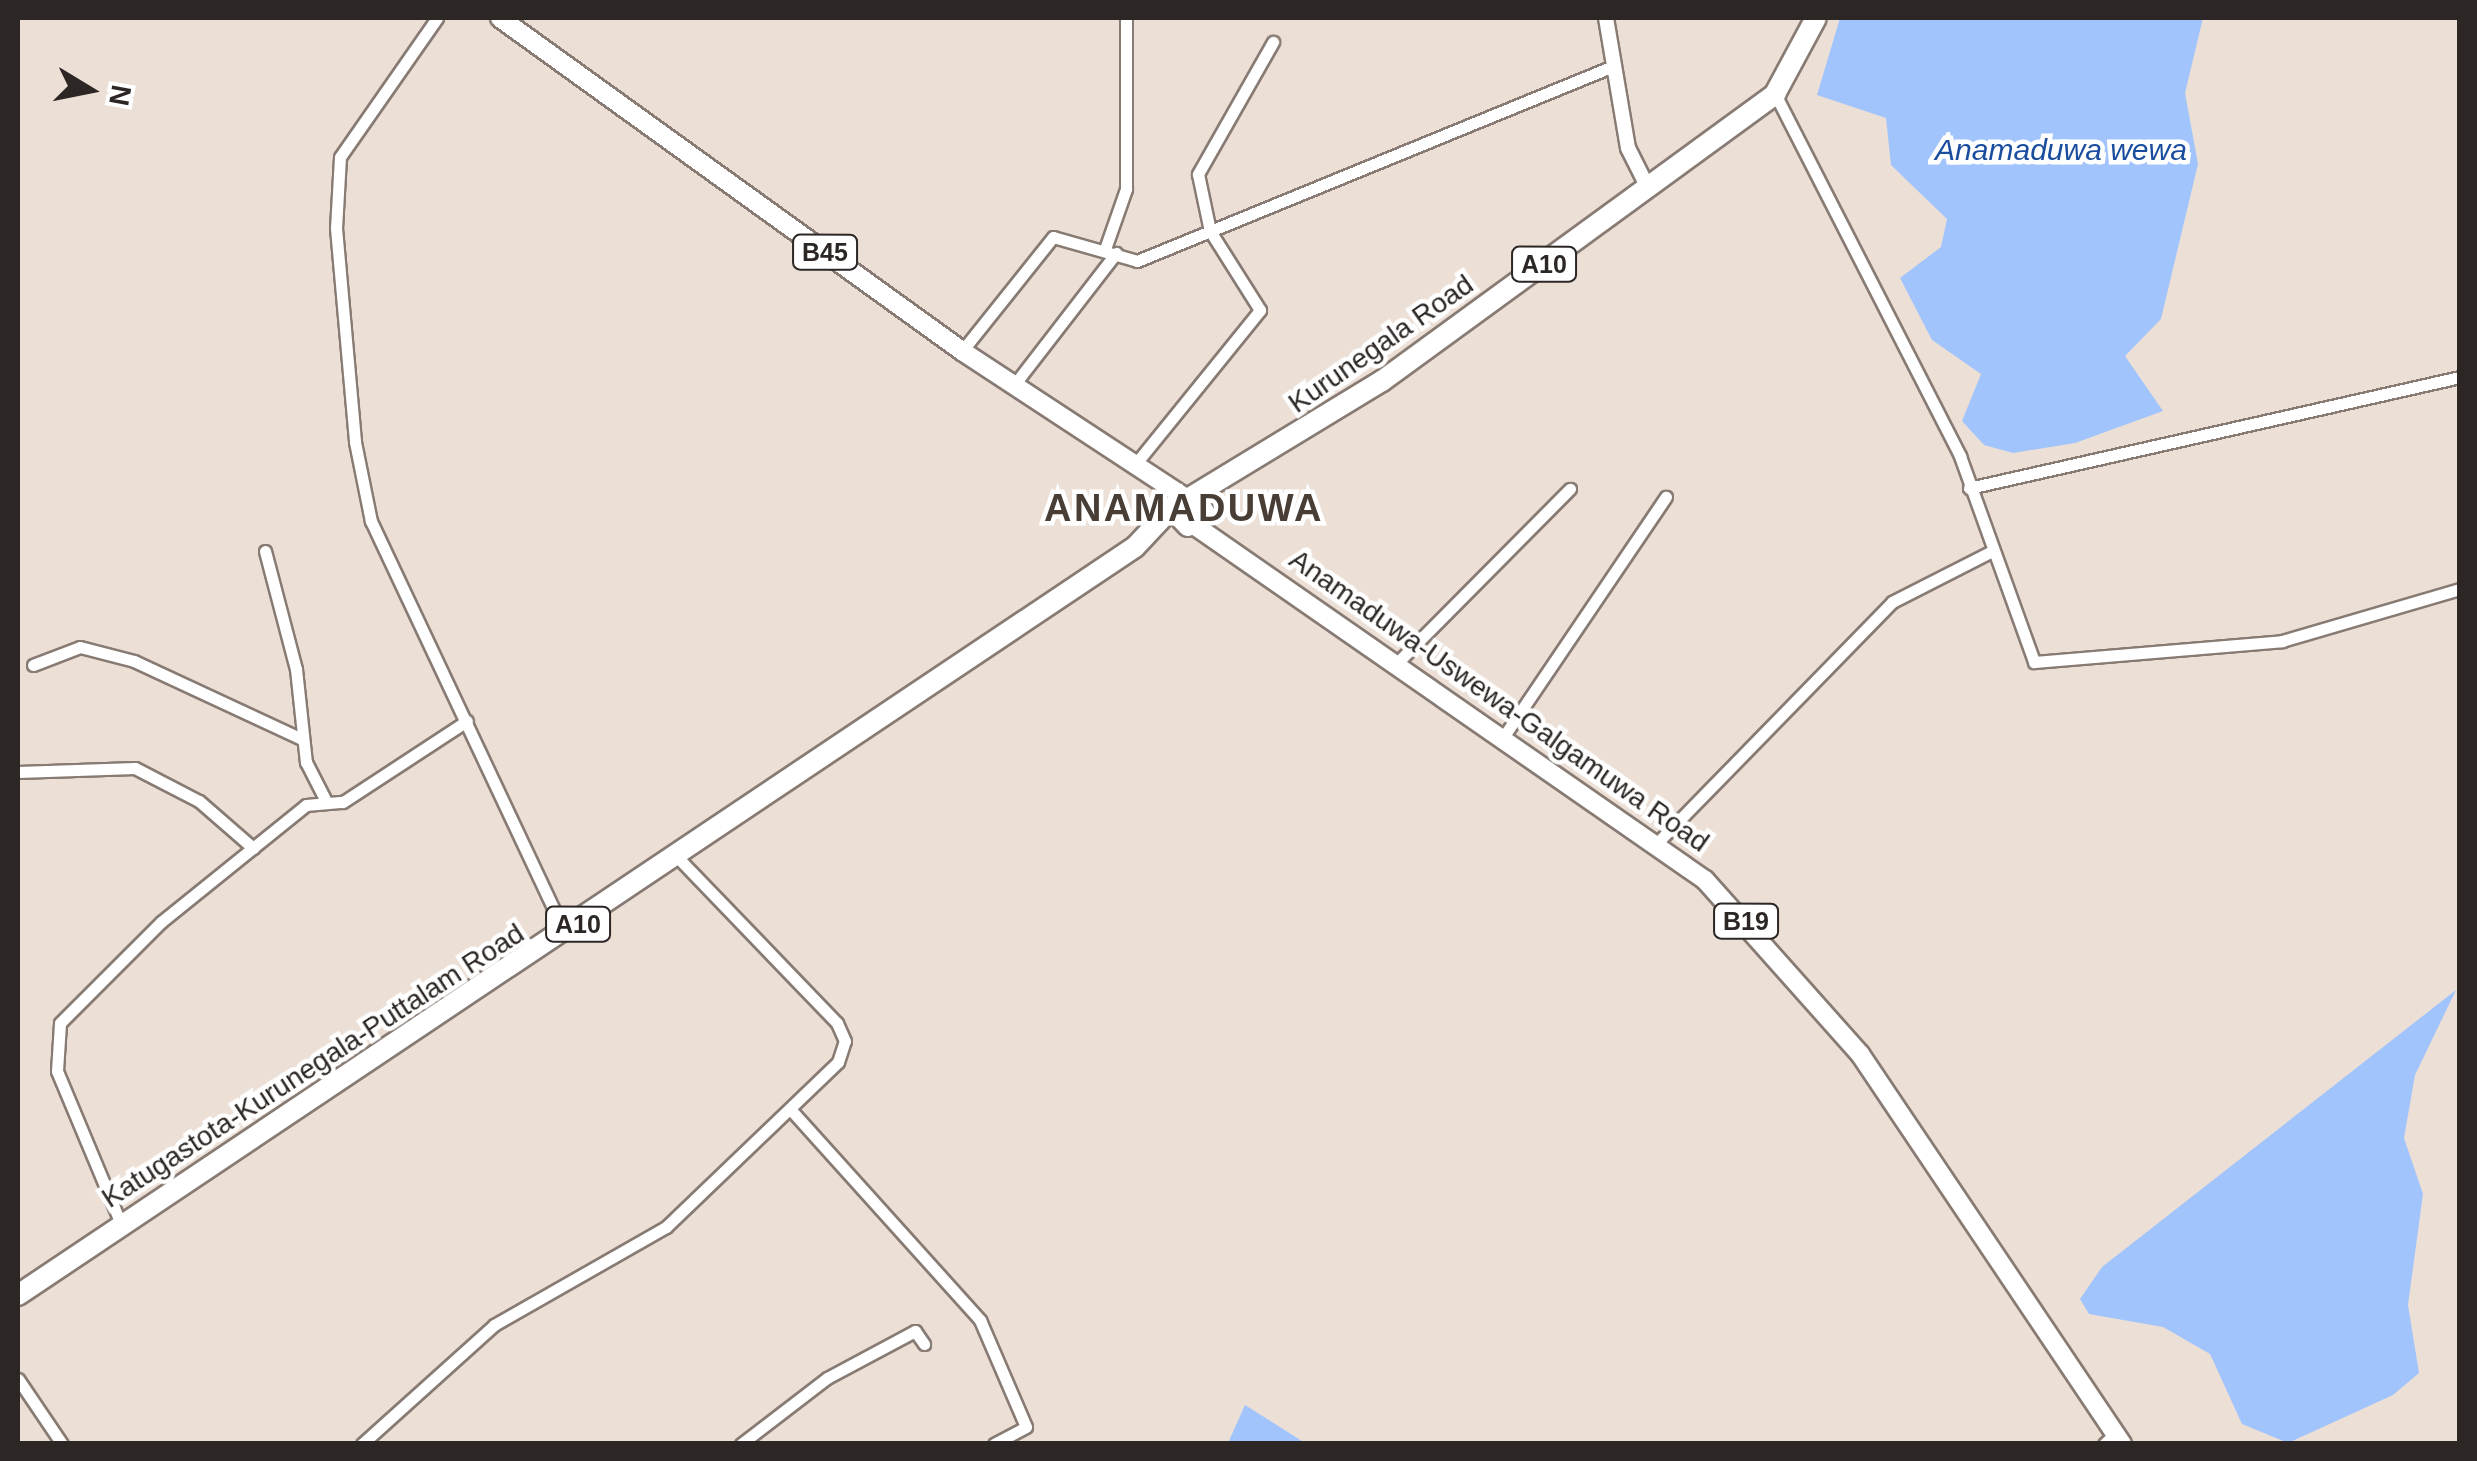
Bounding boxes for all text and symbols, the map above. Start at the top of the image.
north arrow [40,40,140,140]
text: N [103,83,137,108]
water label: Anamaduwa wewa [1935,132,2187,168]
road number: B45 [790,232,860,272]
road number: A10 [1509,244,1579,284]
street label: Kurunegala Road [1282,268,1480,420]
district label: ANAMADUWA [1044,486,1324,532]
street label: Anamaduwa-Uswewa-Galgamuwa Road [1283,543,1715,859]
road number: B19 [1711,901,1781,941]
road number: A10 [543,904,613,944]
street label: Katugastota-Kurunegala-Puttalam Road [96,917,530,1215]

